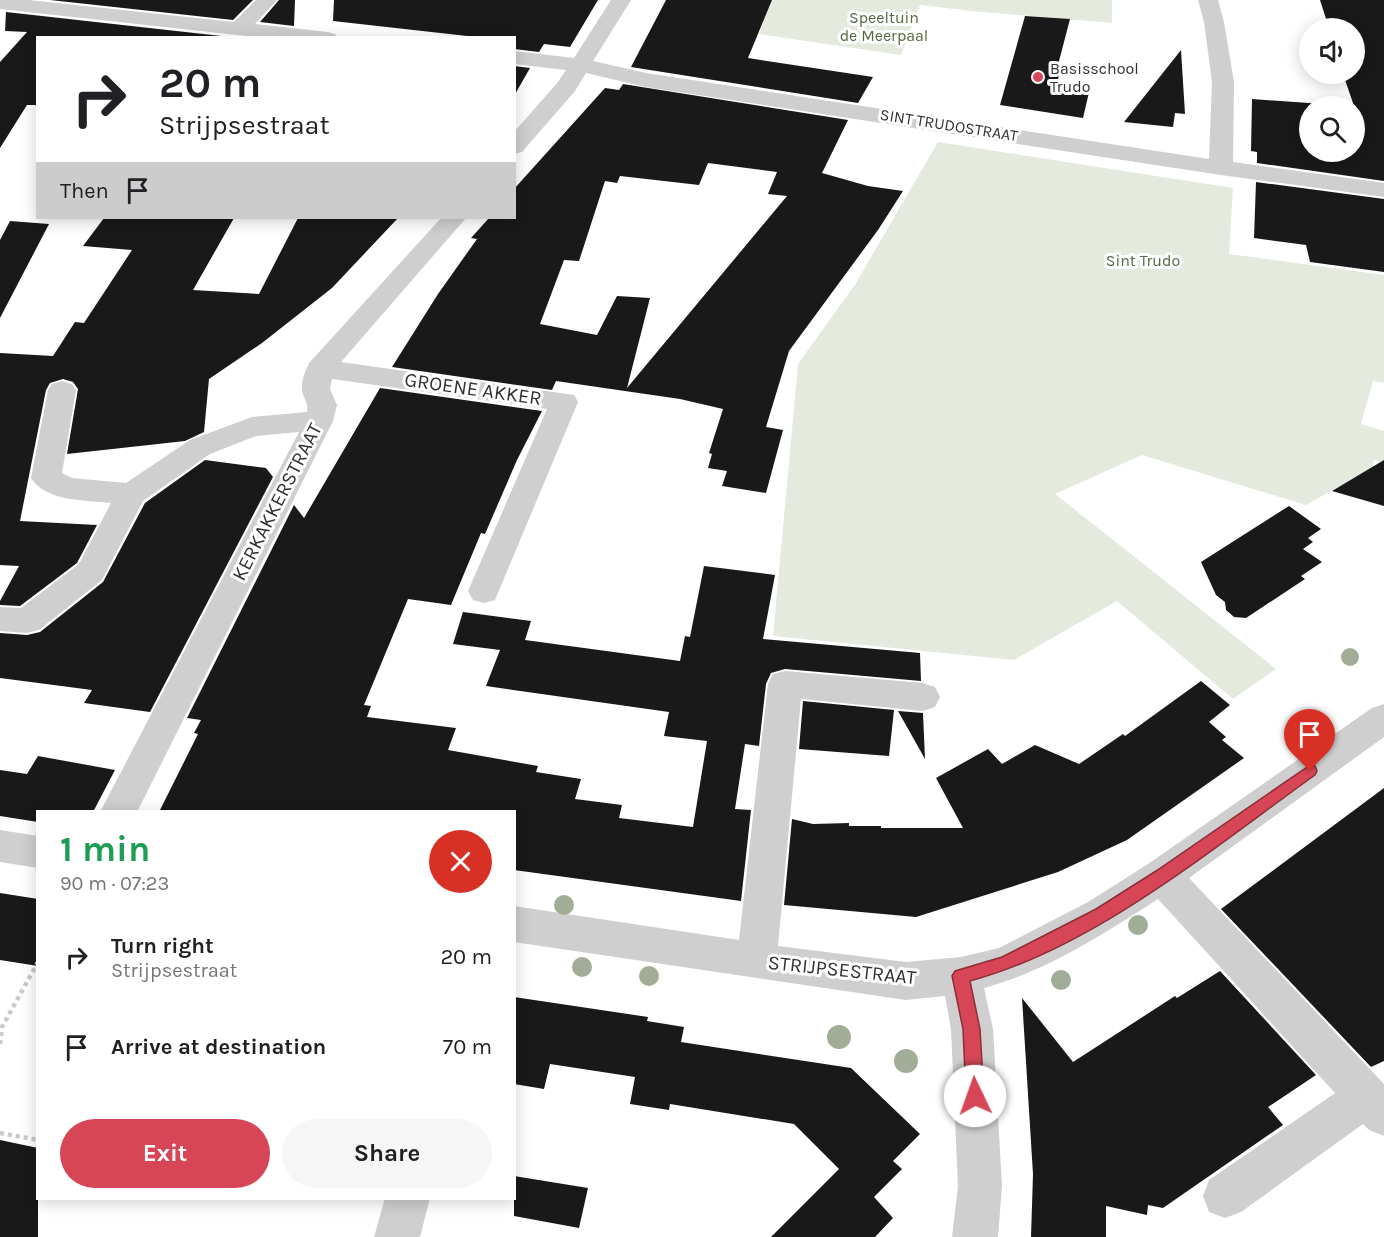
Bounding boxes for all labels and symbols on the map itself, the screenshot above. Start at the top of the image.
park label: Speeltuin de Meerpaal [840,8,928,45]
place label: Basisschool Trudo [1050,59,1139,96]
marker: Basisschool Trudo [1031,70,1045,84]
street label: SINT TRUDOSTRAAT [879,105,1019,145]
park label: Sint Trudo [1106,251,1180,270]
street label: GROENE AKKER [403,368,543,410]
street label: KERKAKKERSTRAAT [227,419,327,585]
pin [1284,709,1335,771]
street label: STRIJPSESTRAAT [767,951,917,989]
position arrow [943,1064,1007,1128]

